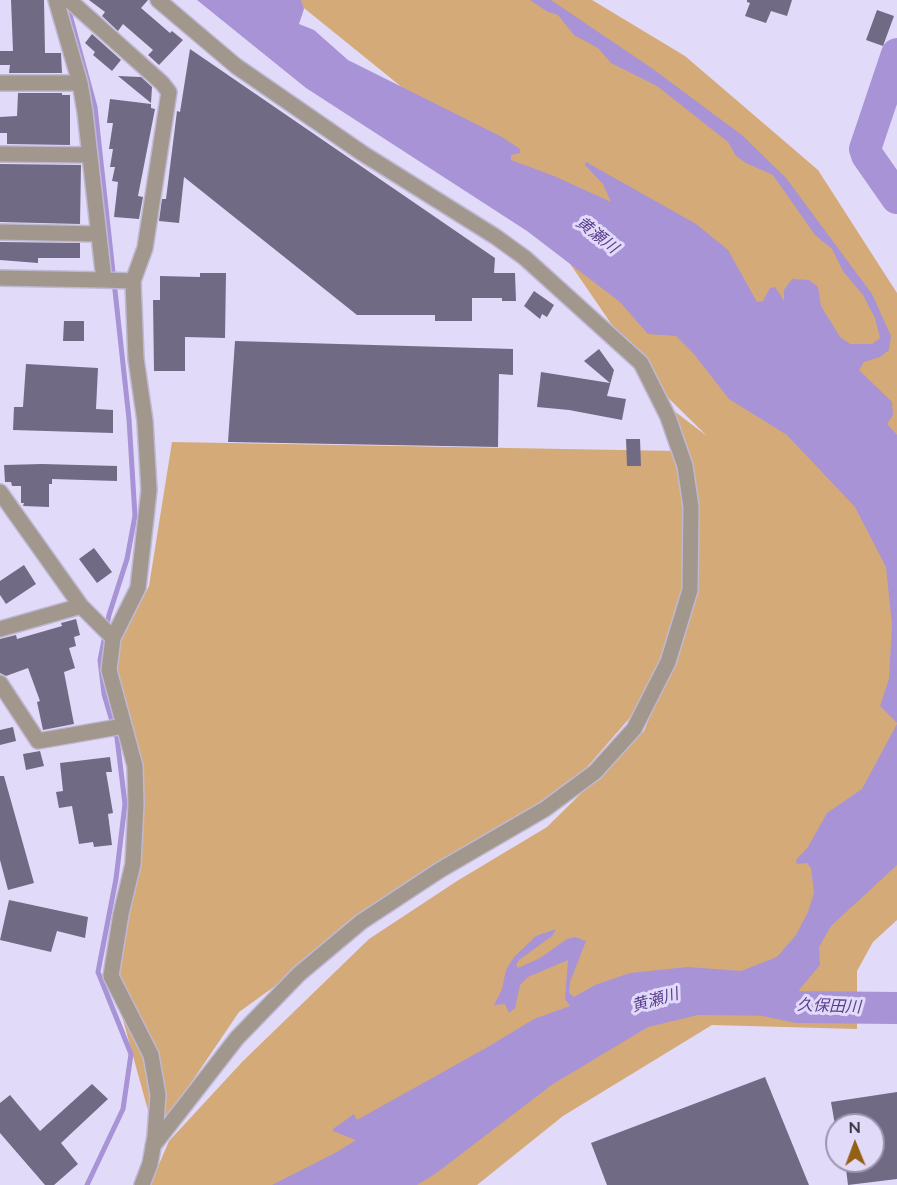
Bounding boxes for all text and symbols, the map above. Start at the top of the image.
water label: 黄瀬川 [572,213,622,257]
water label: 黄瀬川 [629,984,681,1016]
water label: 久保田川 [797,995,861,1017]
north arrow [825,1113,885,1173]
text: N [848,1117,861,1136]

